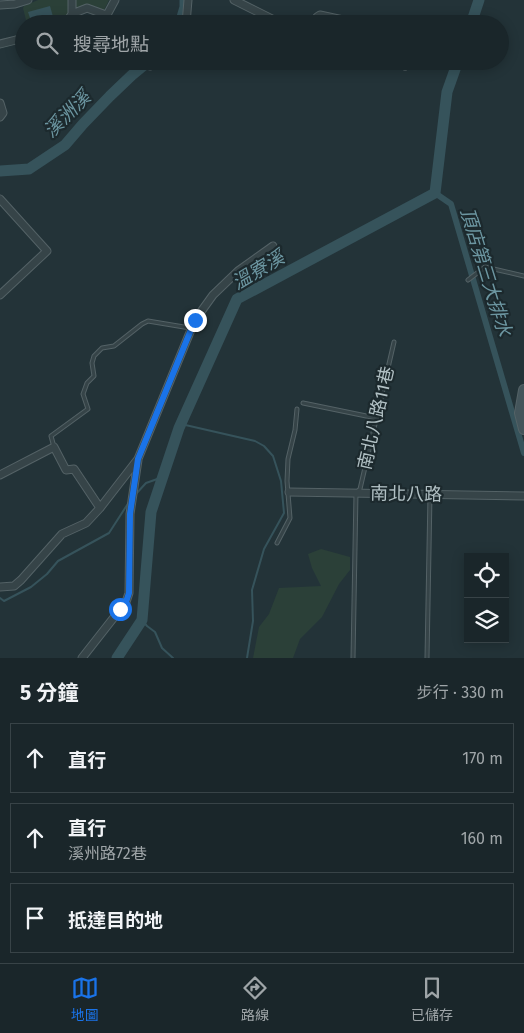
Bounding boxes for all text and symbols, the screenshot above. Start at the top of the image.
search box [15,15,509,70]
icon: search [33,29,61,57]
text: 搜尋地點 [73,33,149,56]
water label: 溪洲溪 [39,84,97,142]
water label: 頂店第三大排水 [456,205,517,340]
water label: 溫寮溪 [228,244,291,295]
route end [184,309,207,332]
street label: 南北八路11巷 [353,364,399,472]
street label: 南北八路 [370,482,442,506]
map controls [464,553,509,643]
button: locate [464,553,509,598]
route start [109,598,132,621]
button: layers [464,598,509,643]
text: 5 分鐘 [20,680,78,706]
text: 步行 · 330 m [417,683,504,702]
icon: ahead [21,744,49,772]
text: 直行 [68,749,106,772]
text: 170 m [462,749,503,768]
text: 直行 [68,817,106,840]
icon: ahead [21,824,49,852]
text: 160 m [461,829,503,848]
text: 溪州路72巷 [68,844,147,863]
icon: arrive [21,904,49,932]
text: 抵達目的地 [68,909,163,932]
tab: 地圖 [71,974,99,1024]
tab: 路線 [241,974,269,1024]
tab: 已儲存 [411,974,453,1024]

